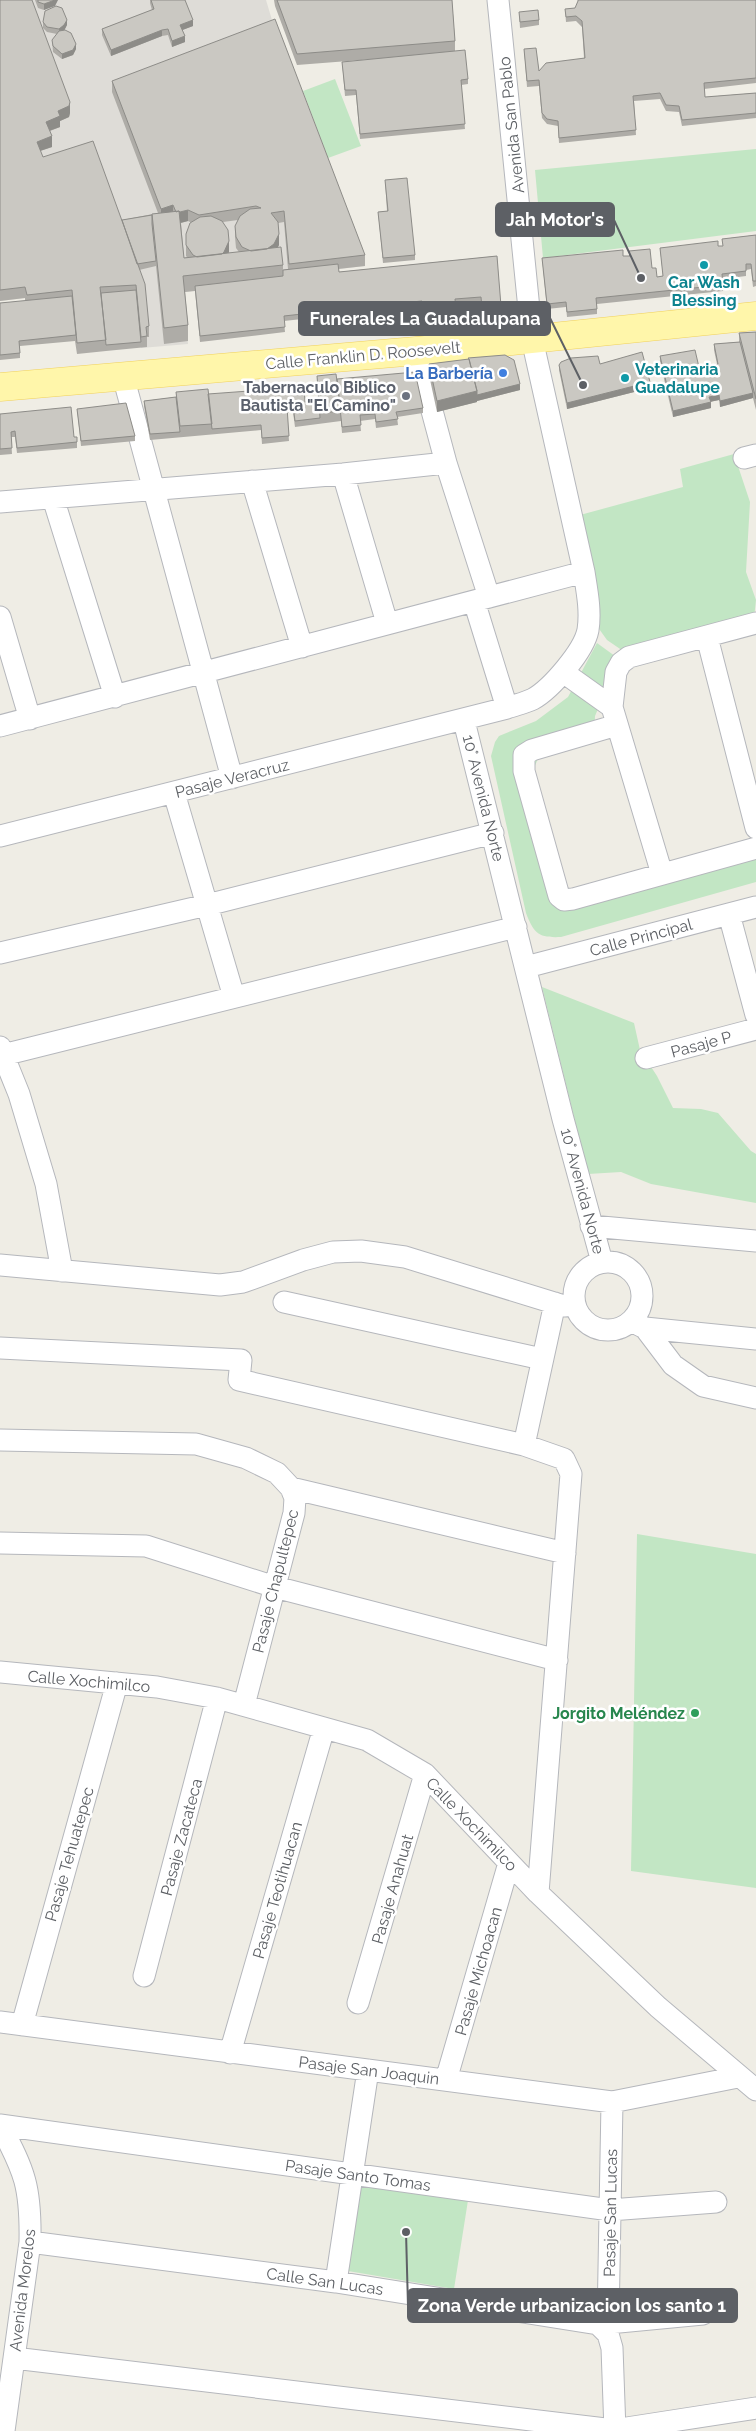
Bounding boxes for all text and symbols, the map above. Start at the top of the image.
street label: Avenida San Pablo [495,56,528,194]
callout: Jah Motor's [496,203,614,236]
text: Jah Motor's [506,209,604,230]
marker: Car Wash Blessing [698,259,710,271]
place label: Car Wash Blessing [668,273,740,310]
callout: Funerales La Guadalupana [299,302,550,335]
text: Funerales La Guadalupana [309,308,541,329]
street label: Calle Franklin D. Roosevelt [265,337,462,373]
place label: Veterinaria Guadalupe [635,360,720,397]
place label: La Barbería [405,364,493,383]
marker: La Barbería [497,367,509,379]
marker: Veterinaria Guadalupe [619,372,631,384]
place label: Tabernaculo Biblico Bautista "El Camino" [240,378,396,415]
marker: Tabernaculo Biblico Bautista "El Camino" [400,390,412,402]
street label: 10° Avenida Norte [459,733,508,863]
street label: Pasaje Veracruz [173,755,291,802]
street label: Calle Principal [588,914,695,960]
street label: Pasaje P [669,1027,734,1062]
street label: 10° Avenida Norte [557,1126,608,1256]
street label: Pasaje Chapultepec [248,1507,303,1655]
street label: Calle Xochimilco [27,1667,151,1696]
place label: Jorgito Meléndez [552,1704,685,1723]
marker: Jorgito Meléndez [689,1707,701,1719]
street label: Calle Xochimilco [422,1773,521,1875]
street label: Pasaje Zacateca [157,1776,206,1898]
street label: Pasaje Tehuatepec [41,1784,98,1924]
street label: Pasaje Teotihuacan [249,1819,306,1961]
street label: Pasaje Anahuat [368,1831,417,1946]
street label: Pasaje Michoacan [451,1905,506,2038]
street label: Pasaje San Joaquin [298,2052,440,2089]
street label: Pasaje San Lucas [600,2149,621,2277]
street label: Pasaje Santo Tomas [284,2156,432,2195]
street label: Avenida Morelos [6,2227,39,2352]
street label: Calle San Lucas [265,2264,385,2299]
callout: Zona Verde urbanizacion los santo 1 [408,2289,737,2322]
text: Zona Verde urbanizacion los santo 1 [418,2295,726,2316]

